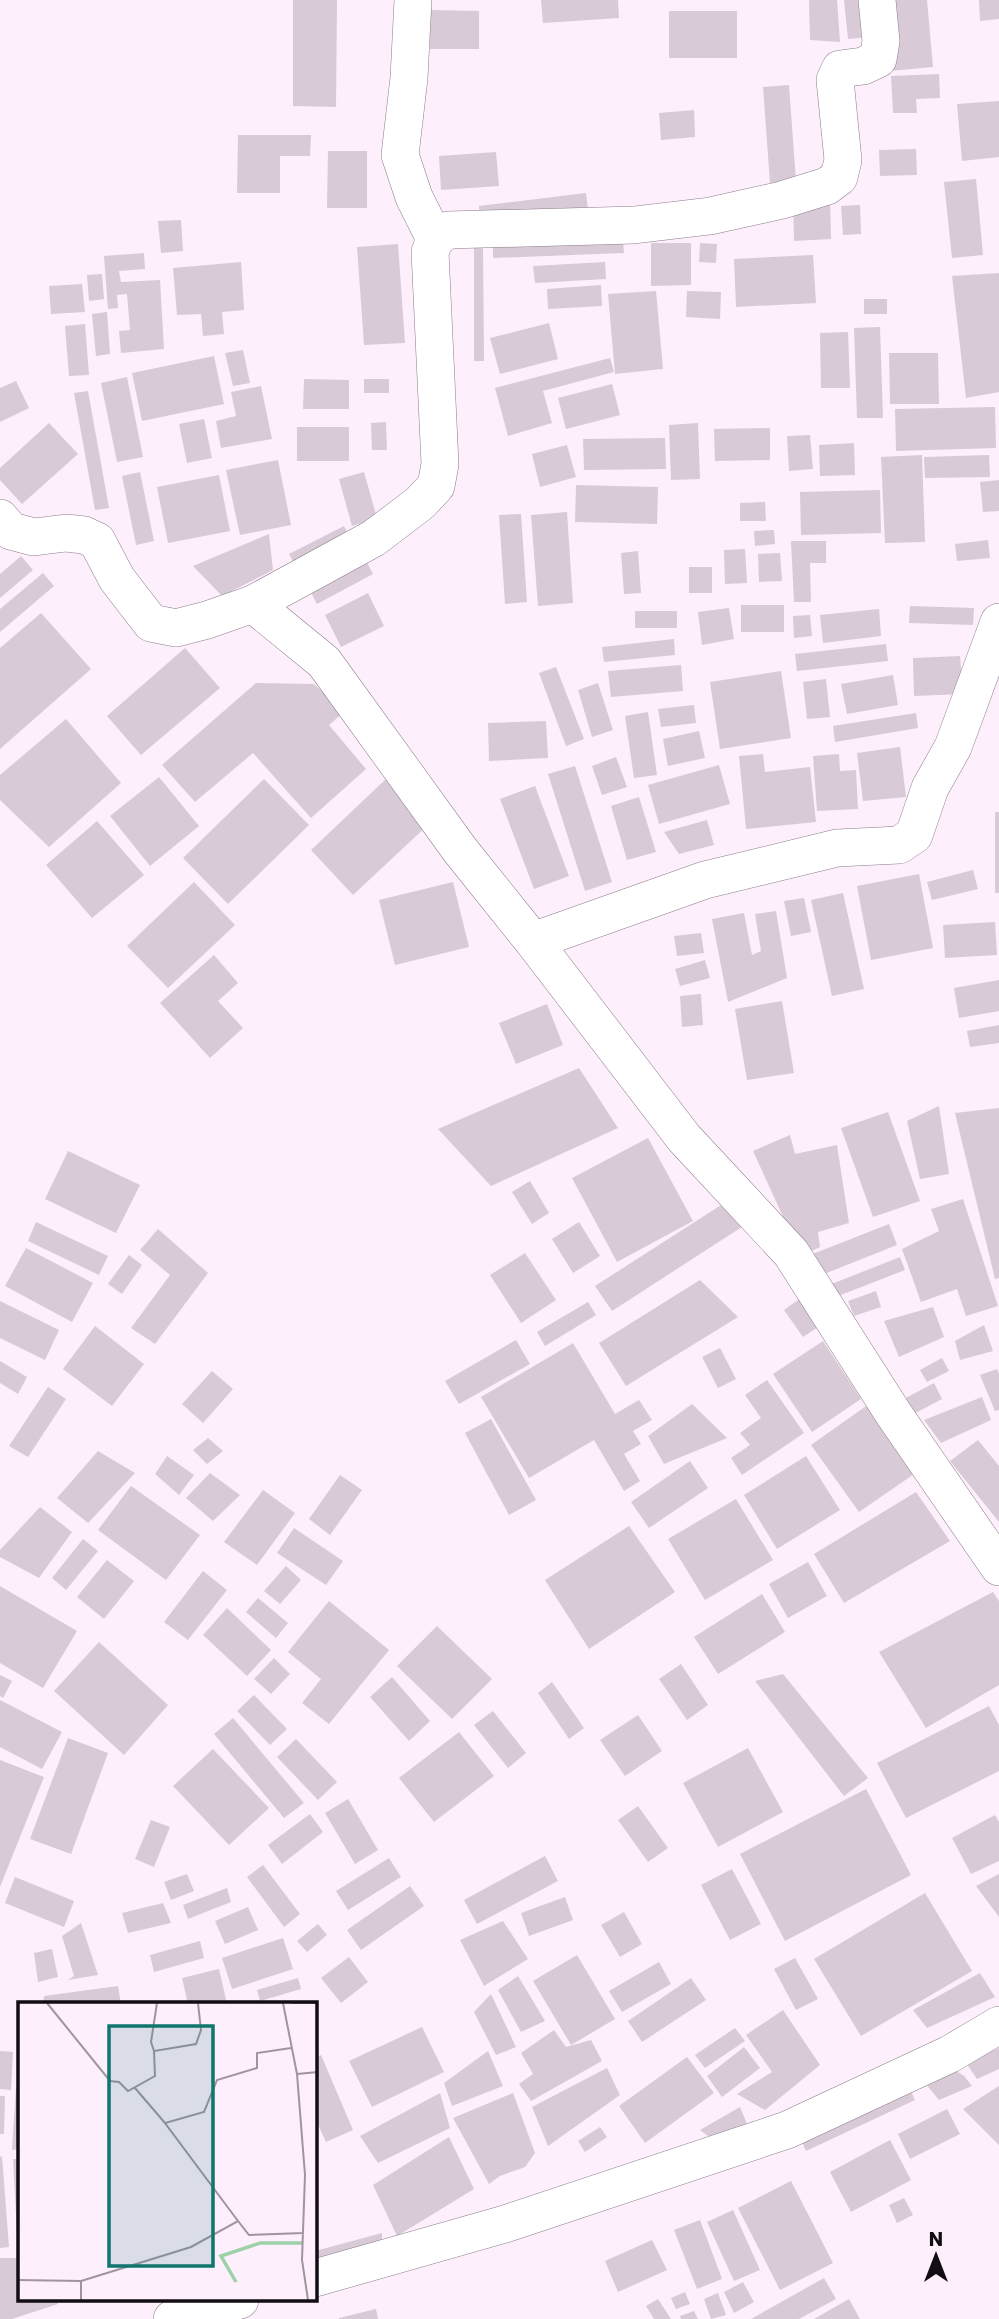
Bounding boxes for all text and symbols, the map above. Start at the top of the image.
inset map [18,2002,317,2302]
north arrow [901,2221,971,2291]
text: N [929,2226,943,2253]

